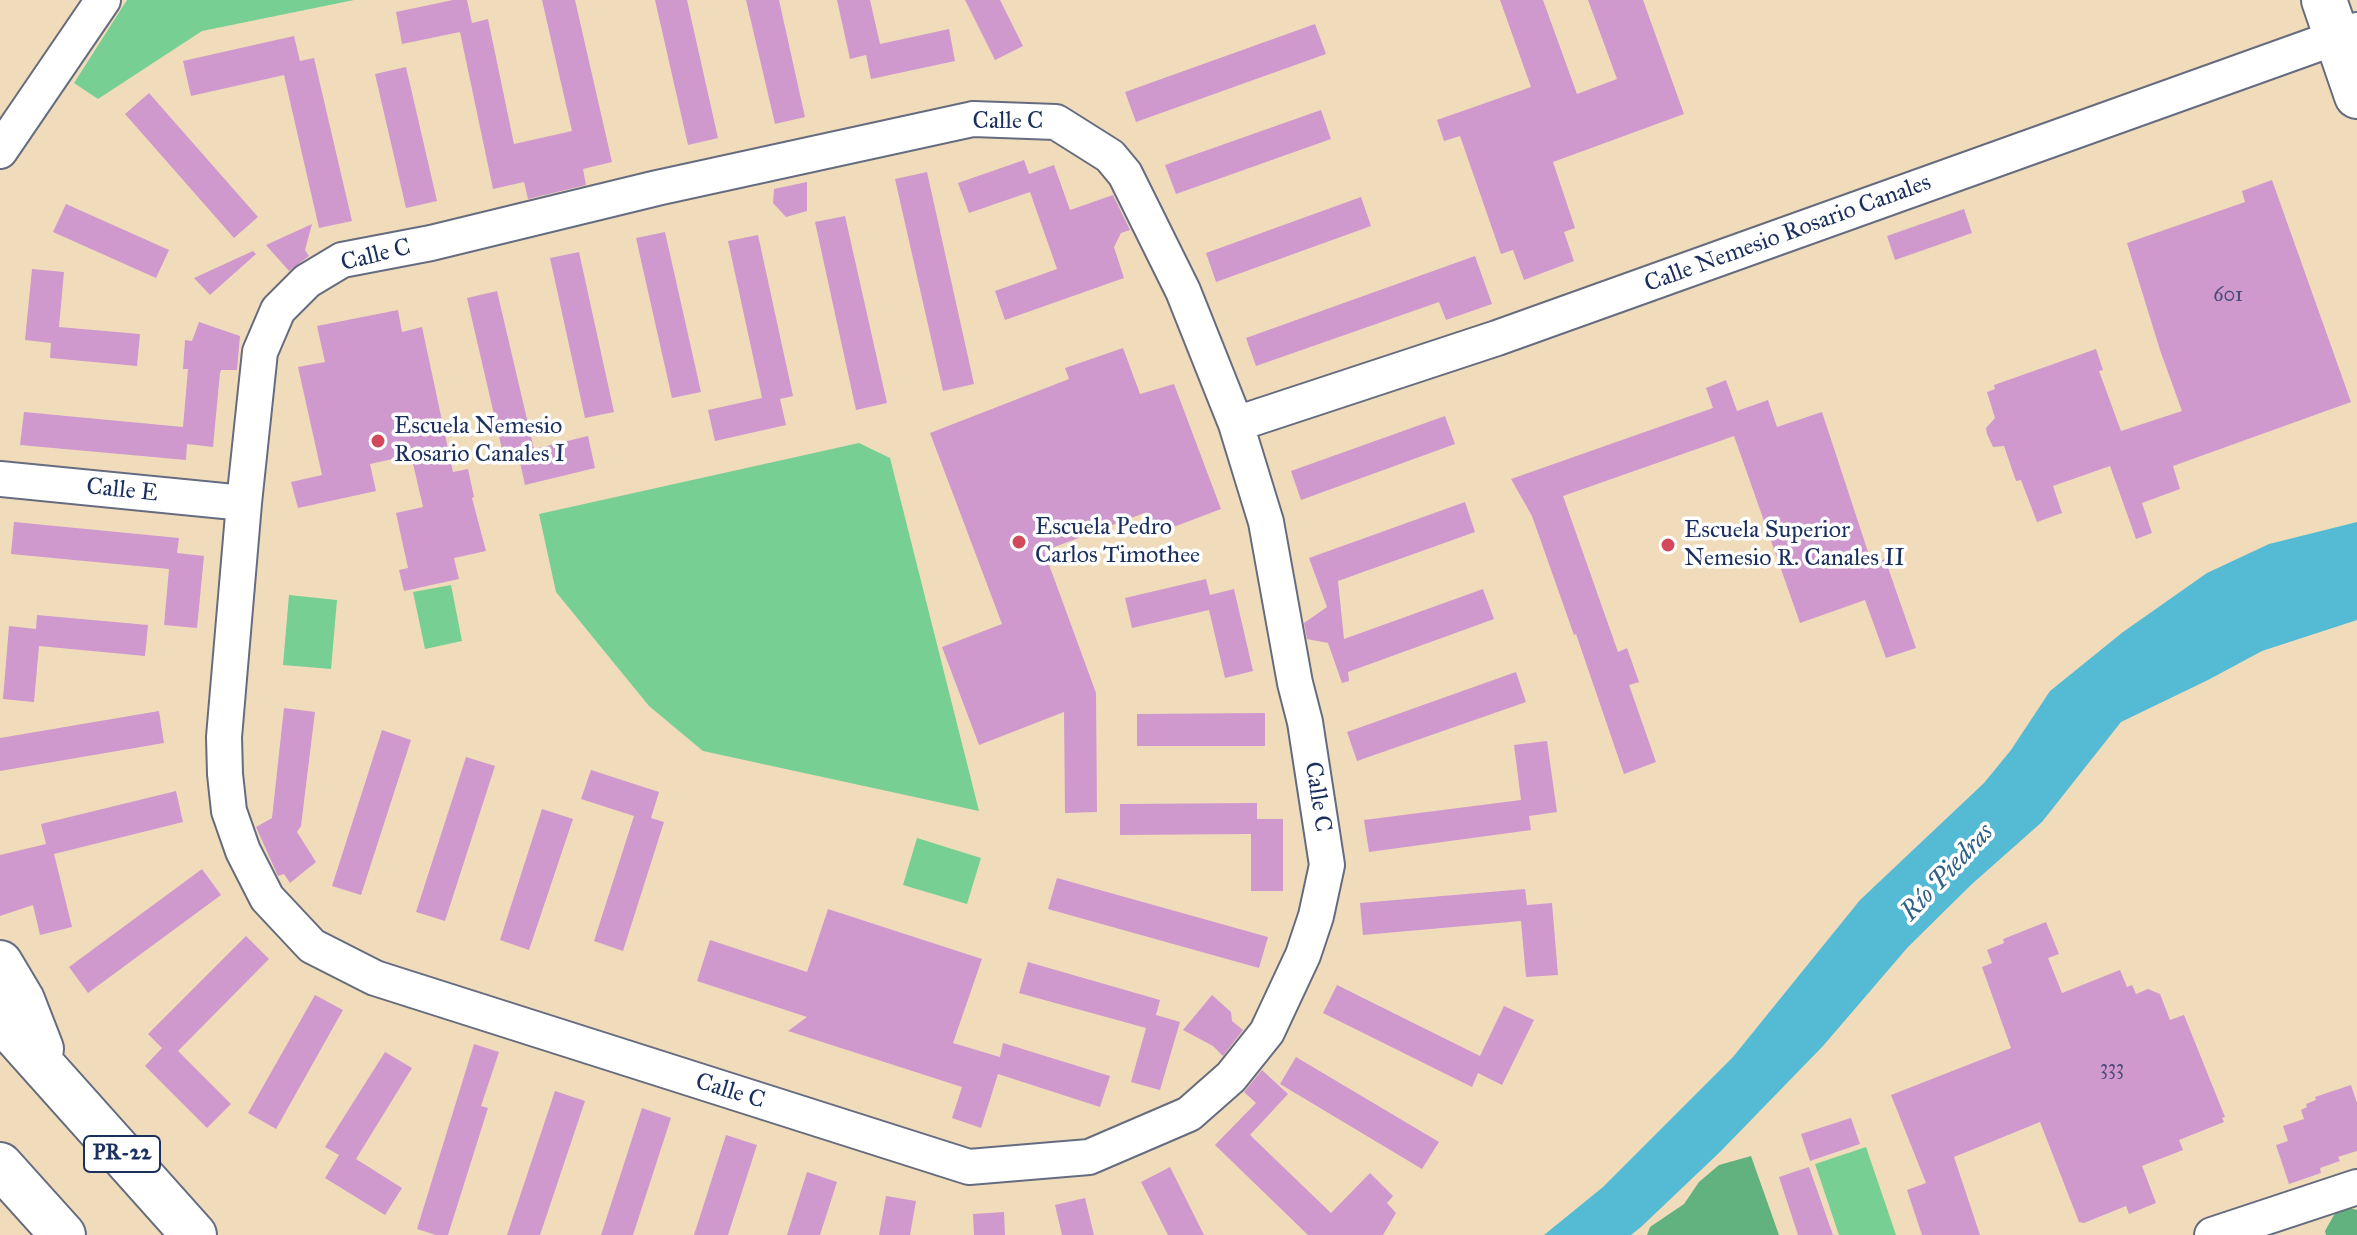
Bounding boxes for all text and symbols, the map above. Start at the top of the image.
street label: Calle C [973,108,1043,136]
street label: Calle Nemesio Rosario Canales [1641,169,1935,299]
street label: Calle C [338,233,414,279]
house number: 601 [2213,284,2243,308]
place label: Escuela Nemesio Rosario Canales I [394,413,565,469]
marker: Escuela Nemesio Rosario Canales I [369,432,387,450]
street label: Calle E [85,473,159,509]
place label: Escuela Pedro Carlos Timothee [1035,514,1200,570]
place label: Escuela Superior Nemesio R. Canales II [1684,517,1905,573]
marker: Escuela Pedro Carlos Timothee [1010,533,1028,551]
marker: Escuela Superior Nemesio R. Canales II [1659,536,1677,554]
street label: Calle C [1297,760,1337,834]
water label: Río Piedras [1895,818,2001,928]
house number: 333 [2100,1057,2124,1081]
street label: Calle C [692,1068,768,1116]
road number: PR-22 [84,1136,160,1172]

